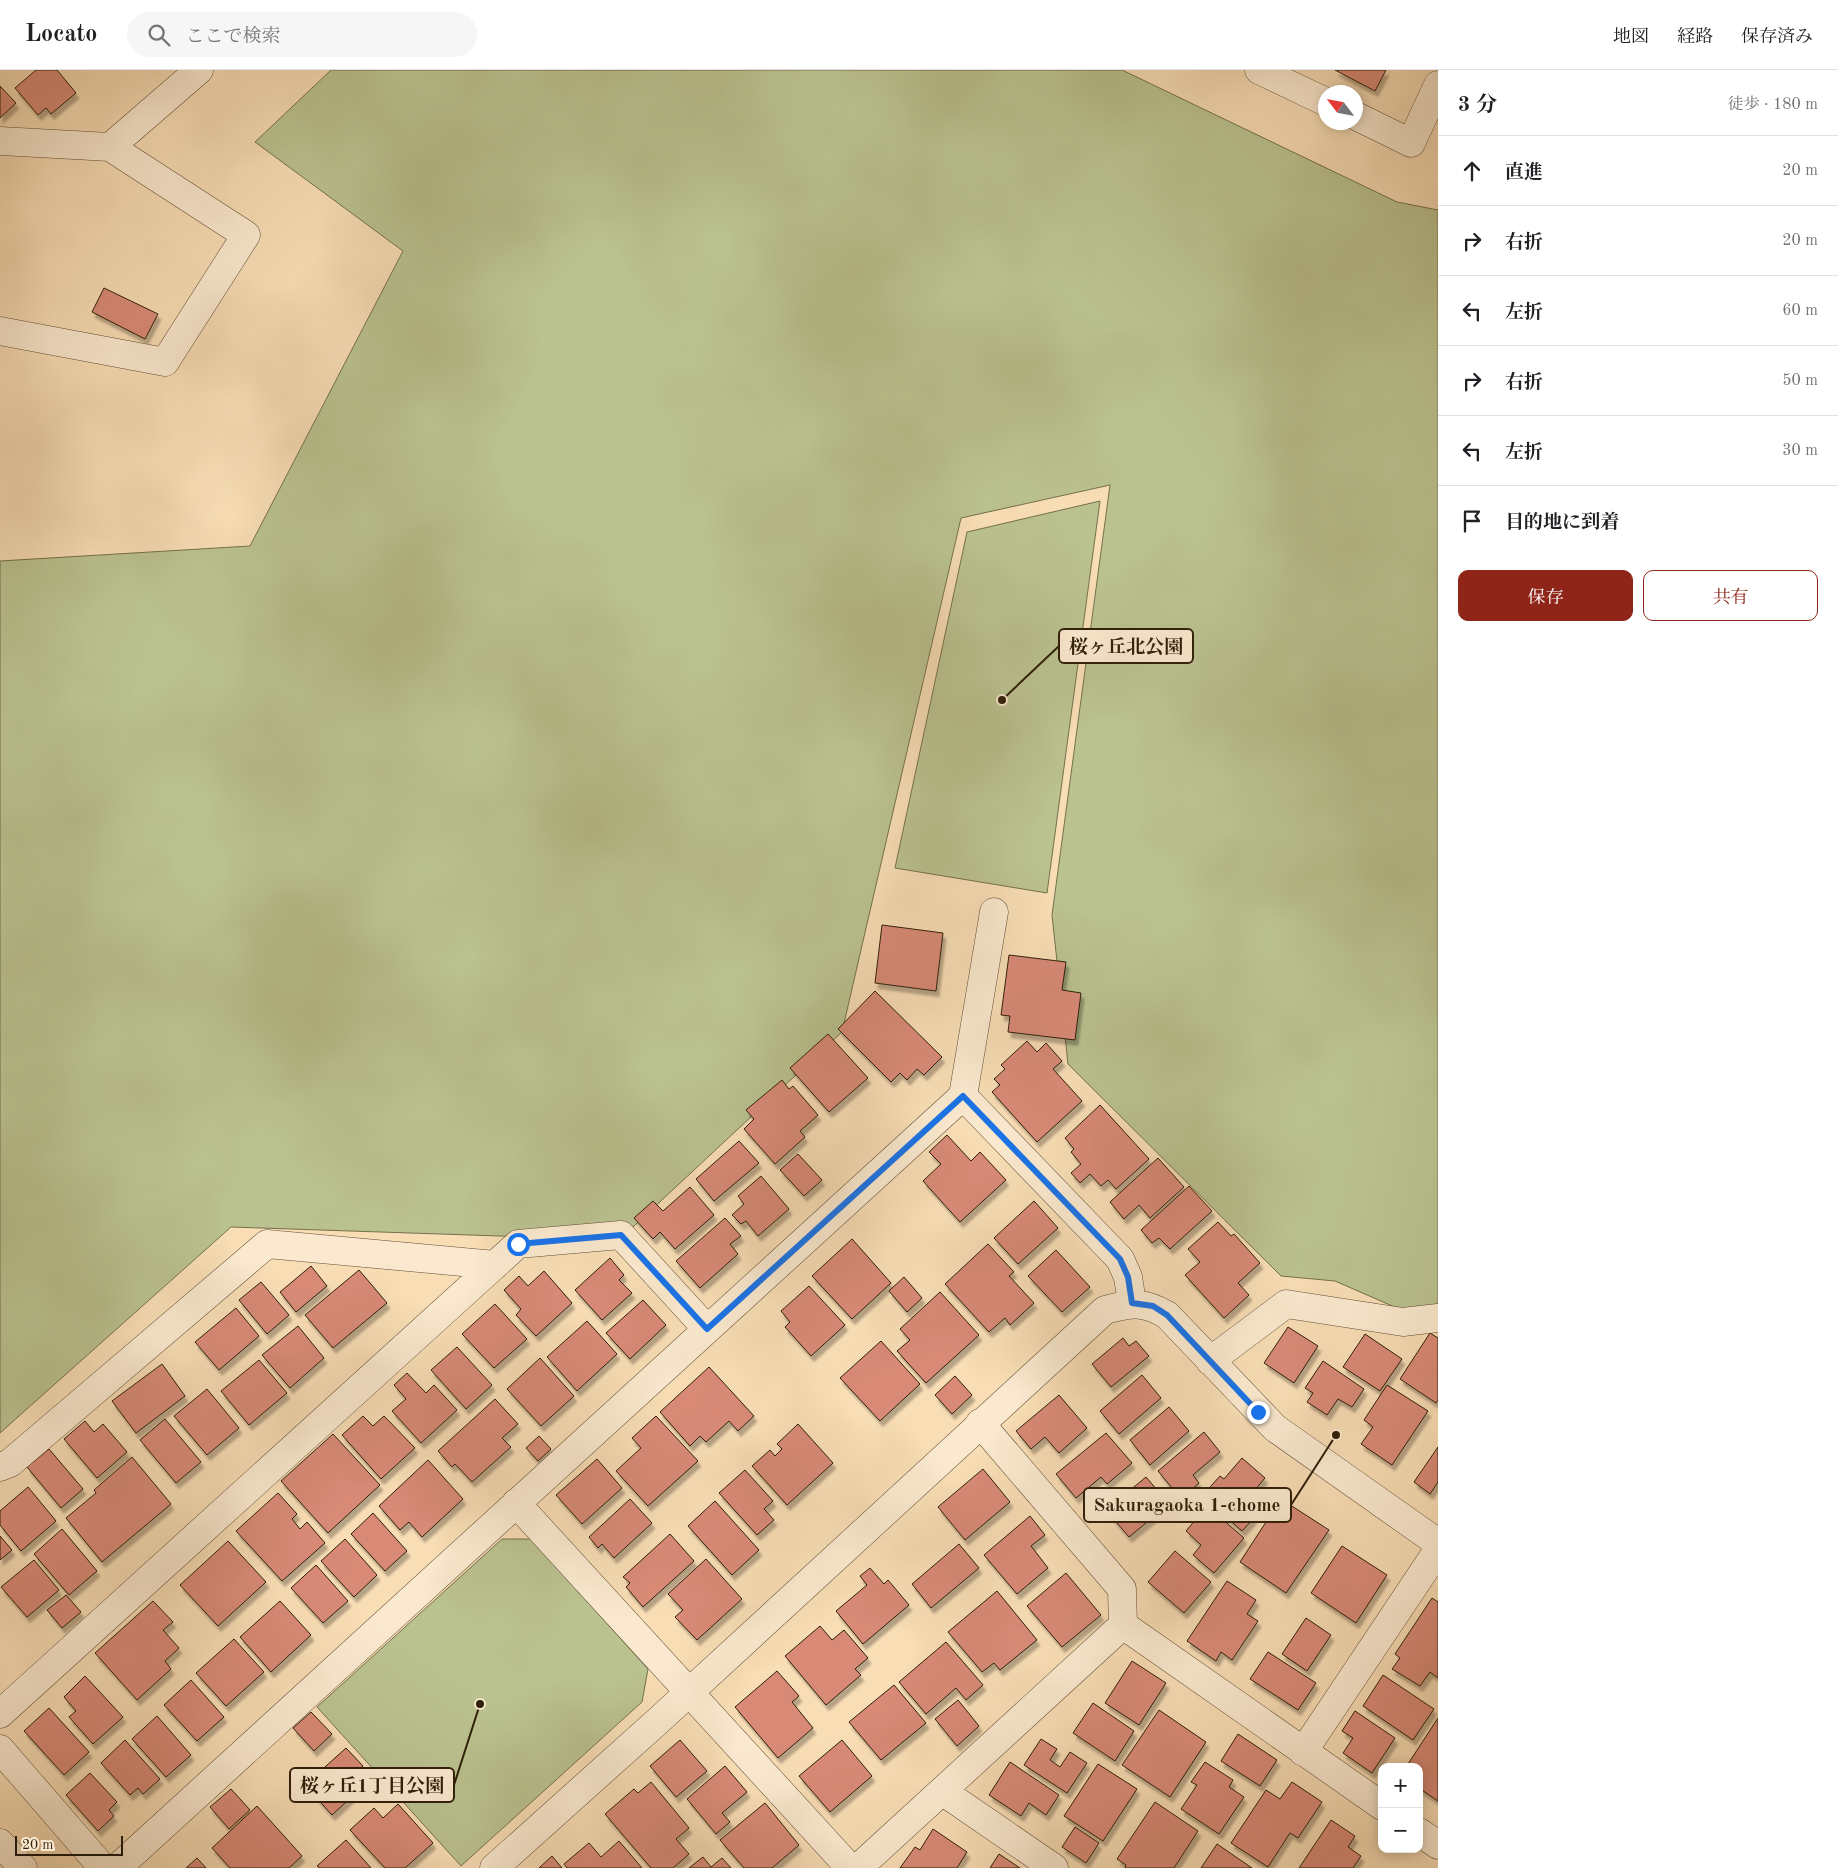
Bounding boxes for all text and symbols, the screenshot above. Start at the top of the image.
search box [127,12,477,57]
icon: search [145,21,173,49]
text: Locato [25,23,97,47]
text: ここで検索 [185,28,280,47]
text: 地図 [1613,28,1649,46]
text: 経路 [1677,28,1713,46]
text: 保存済み [1741,28,1813,46]
north arrow [1318,85,1363,130]
text: 3 分 [1458,95,1497,116]
text: 徒歩 · 180 m [1728,97,1818,113]
icon: ahead [1458,157,1486,185]
text: 20 m [1782,163,1818,179]
text: 直進 [1505,164,1543,183]
icon: right [1458,227,1486,255]
text: 20 m [1782,233,1818,249]
text: 右折 [1505,234,1543,253]
icon: left [1458,297,1486,325]
text: 60 m [1782,303,1818,319]
text: 左折 [1505,304,1543,323]
icon: right [1458,367,1486,395]
text: 50 m [1782,373,1818,389]
text: 右折 [1505,374,1543,393]
icon: left [1458,437,1486,465]
text: 30 m [1782,443,1818,459]
text: 左折 [1505,444,1543,463]
icon: arrive [1458,507,1486,535]
text: 目的地に到着 [1505,514,1619,533]
button: 保存 [1458,570,1633,621]
button: 共有 [1643,570,1818,621]
callout: 桜ヶ丘北公園 [1059,629,1193,663]
text: 桜ヶ丘北公園 [1069,636,1183,658]
route start [507,1233,530,1256]
route end [1247,1401,1270,1424]
callout: Sakuragaoka 1-chome [1084,1488,1291,1522]
text: Sakuragaoka 1-chome [1093,1497,1281,1516]
map controls [1378,1763,1423,1853]
button: + [1378,1763,1423,1808]
callout: 桜ヶ丘1丁目公園 [290,1768,454,1802]
text: 桜ヶ丘1丁目公園 [300,1775,444,1797]
button: − [1378,1808,1423,1853]
scale bar [15,1833,122,1856]
text: 20 m [22,1838,53,1852]

